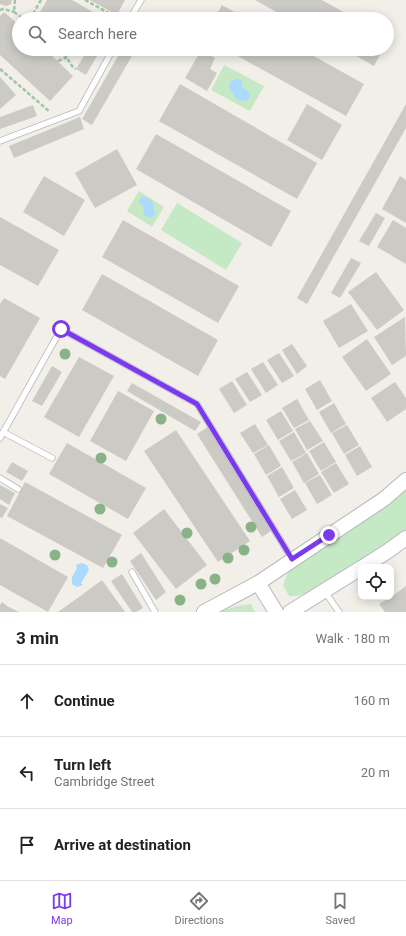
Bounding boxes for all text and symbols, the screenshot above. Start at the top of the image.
search box [12,12,394,56]
icon: search [26,23,48,45]
text: Search here [58,25,137,43]
route start [52,320,70,338]
route end [320,526,338,544]
map controls [358,564,394,600]
button: locate [358,564,394,600]
text: 3 min [16,628,59,648]
text: Walk · 180 m [315,631,390,646]
icon: ahead [16,690,38,712]
text: Continue [54,692,115,710]
text: 160 m [353,693,390,708]
text: Turn left [54,756,111,774]
icon: left [16,762,38,784]
text: 20 m [361,765,390,780]
text: Cambridge Street [54,774,155,789]
icon: arrive [16,834,38,856]
text: Arrive at destination [54,836,191,854]
tab: Map [51,890,73,927]
tab: Directions [174,890,224,927]
tab: Saved [325,890,355,927]

